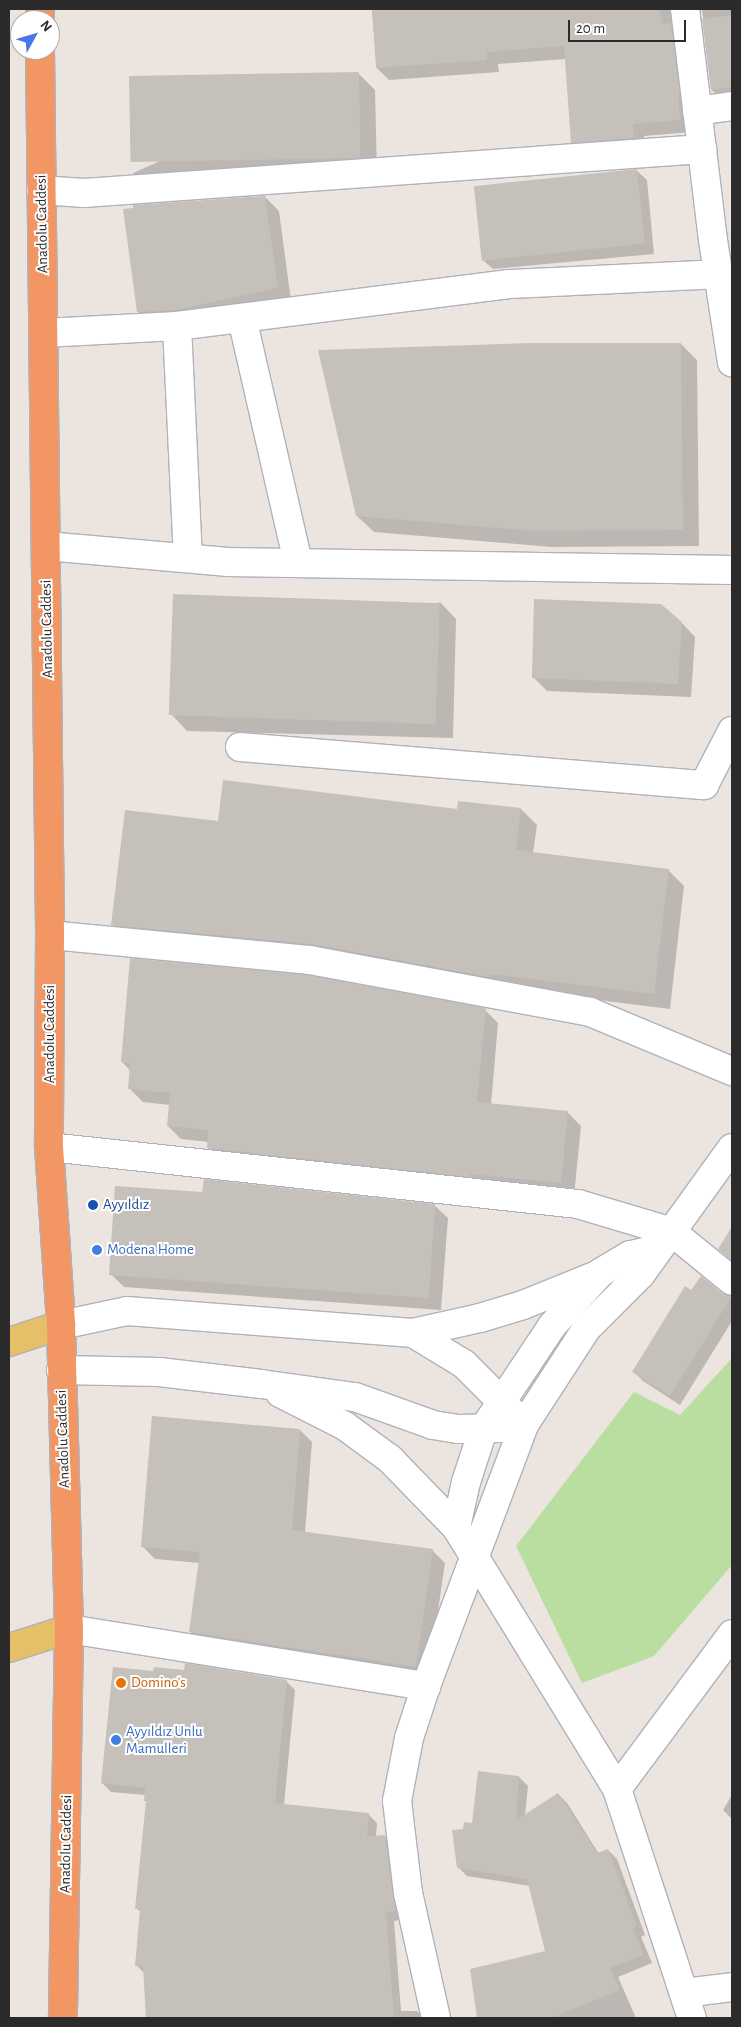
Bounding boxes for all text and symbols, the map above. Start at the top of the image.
north arrow [10,10,60,60]
scale bar [571,10,688,42]
text: N [37,18,54,34]
text: 20 m [576,21,605,36]
street label: Anadolu Caddesi [32,175,52,273]
street label: Anadolu Caddesi [37,580,57,678]
street label: Anadolu Caddesi [41,985,59,1083]
place label: Ayyıldız [103,1196,149,1214]
marker: Ayyıldız [87,1199,99,1211]
place label: Modena Home [107,1241,194,1259]
marker: Modena Home [91,1244,103,1256]
street label: Anadolu Caddesi [52,1389,74,1489]
place label: Domino's [131,1674,186,1692]
marker: Domino's [115,1677,127,1689]
place label: Ayyıldız Unlu Mamulleri [126,1722,203,1757]
marker: Ayyıldız Unlu Mamulleri [110,1734,122,1746]
street label: Anadolu Caddesi [56,1795,76,1893]

